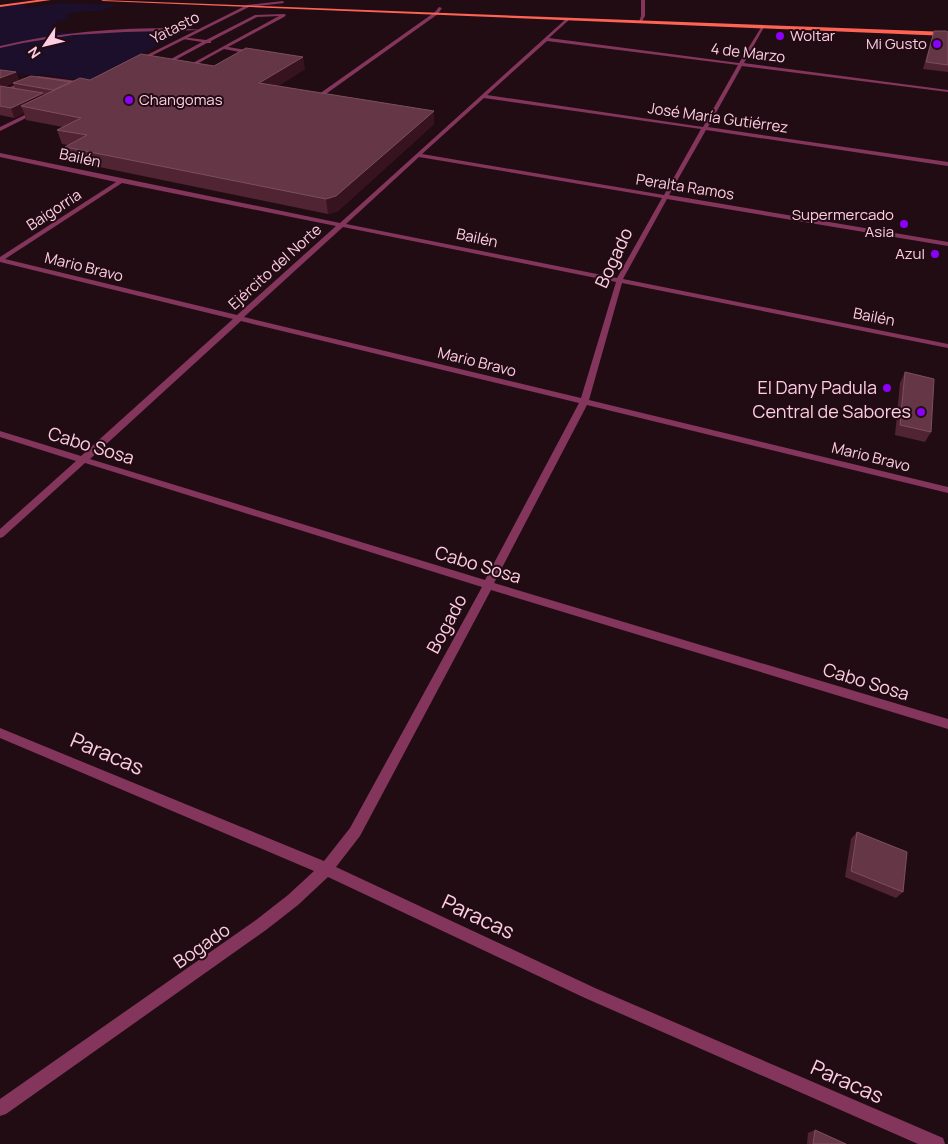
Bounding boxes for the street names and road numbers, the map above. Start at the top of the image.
street label: Yatasto [147,6,203,49]
street label: 4 de Marzo [710,38,787,68]
street label: José María Gutiérrez [646,97,790,138]
street label: Bailén [57,143,103,172]
street label: Peralta Ramos [634,168,736,205]
street label: Baigorria [22,184,85,235]
street label: Ejército del Norte [224,219,326,314]
street label: Bailén [454,223,500,252]
street label: Bogado [589,224,637,291]
street label: Mario Bravo [43,247,126,286]
street label: Bailén [851,302,897,331]
street label: Mario Bravo [436,342,519,381]
street label: Cabo Sosa [45,421,137,470]
street label: Mario Bravo [830,437,913,476]
street label: Cabo Sosa [432,540,524,589]
street label: Bogado [421,590,472,657]
street label: Cabo Sosa [820,657,912,706]
street label: Paracas [67,725,148,781]
street label: Paracas [438,887,519,945]
street label: Bogado [168,917,234,973]
street label: Paracas [807,1053,888,1110]

